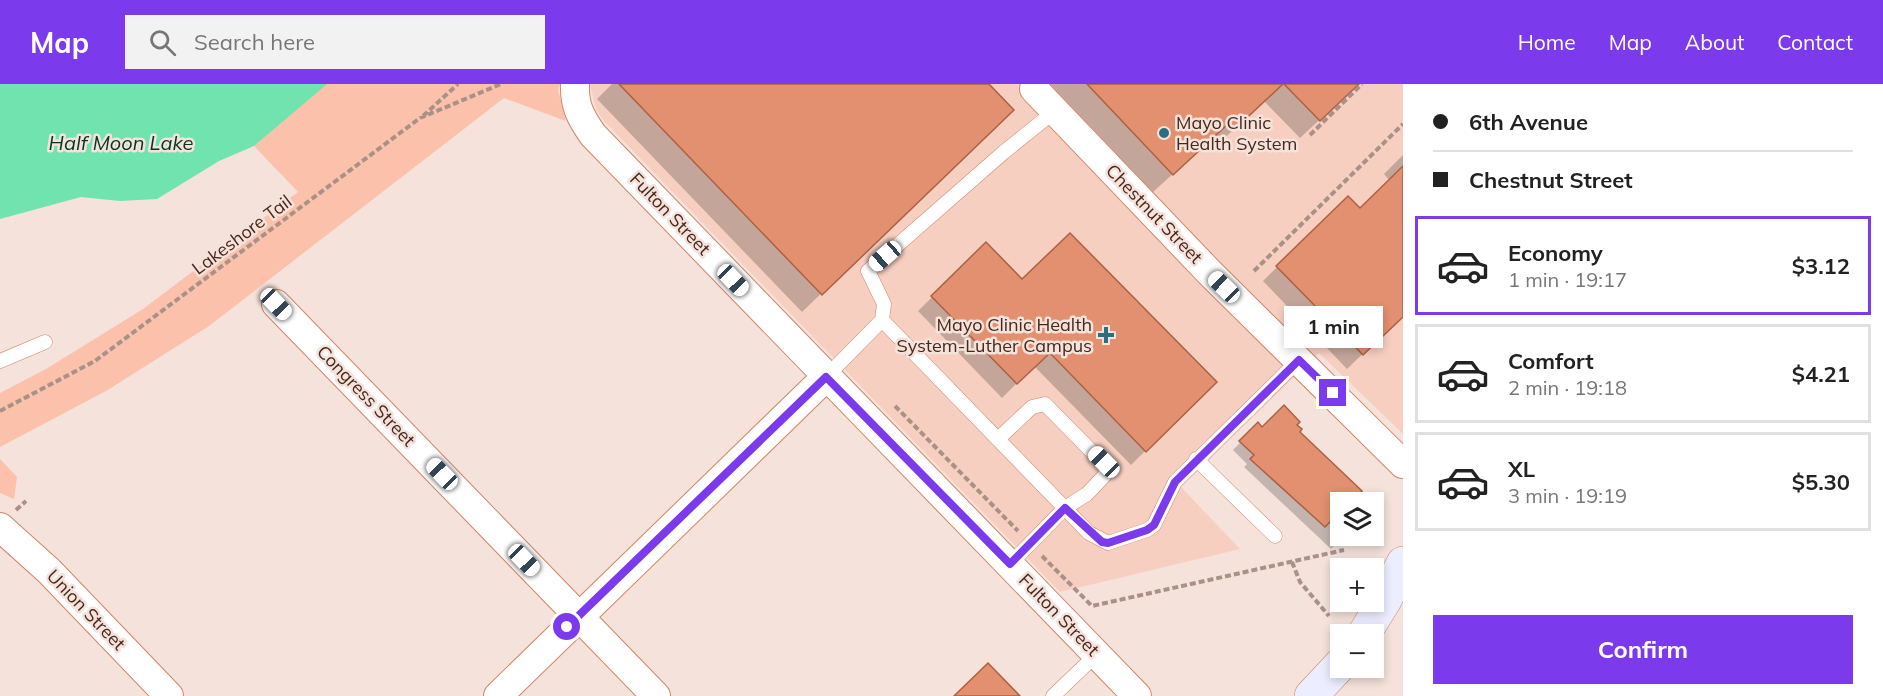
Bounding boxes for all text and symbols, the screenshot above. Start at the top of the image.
search box [125,15,545,69]
text: Map [30,25,89,60]
icon: search [146,26,179,59]
text: Search here [194,28,315,56]
text: Home [1518,29,1576,55]
text: Map [1609,29,1652,55]
text: About [1685,29,1744,55]
text: Contact [1777,29,1853,55]
text: 6th Avenue [1469,108,1588,136]
place label: Mayo Clinic Health System [1176,111,1297,155]
marker: Mayo Clinic Health System [1157,126,1171,140]
water label: Half Moon Lake [49,130,194,155]
street label: Chestnut Street [1101,159,1208,268]
text: Chestnut Street [1469,166,1633,194]
street label: Fulton Street [625,168,715,260]
street label: Lakeshore Tail [187,190,296,280]
car [866,237,904,275]
icon: car [1436,239,1490,293]
text: Economy [1508,239,1603,267]
text: $3.12 [1792,252,1850,280]
car [714,261,752,299]
text: 1 min · 19:17 [1508,267,1627,292]
car [1205,268,1243,306]
car [257,285,295,323]
callout: 1 min [1284,306,1382,348]
place label: Mayo Clinic Health System-Luther Campus [897,313,1092,357]
text: 1 min [1307,314,1360,339]
marker: Mayo Clinic Health System-Luther Campus [1097,326,1115,344]
street label: Congress Street [312,340,420,451]
icon: car [1436,347,1490,401]
text: Comfort [1508,347,1594,375]
text: $4.21 [1792,360,1850,388]
text: 2 min · 19:18 [1508,375,1627,400]
route end [1319,379,1346,406]
car [1085,443,1123,481]
car [423,455,461,493]
icon: car [1436,455,1490,509]
text: XL [1508,455,1535,483]
text: $5.30 [1792,468,1850,496]
text: 3 min · 19:19 [1508,483,1627,508]
map controls [1330,492,1384,678]
button: layers [1330,492,1384,546]
car [505,541,543,579]
button: + [1330,558,1384,612]
street label: Union Street [42,565,131,655]
street label: Fulton Street [1014,569,1104,661]
route start [553,613,580,640]
button: Confirm [1433,615,1853,684]
button: − [1330,624,1384,678]

